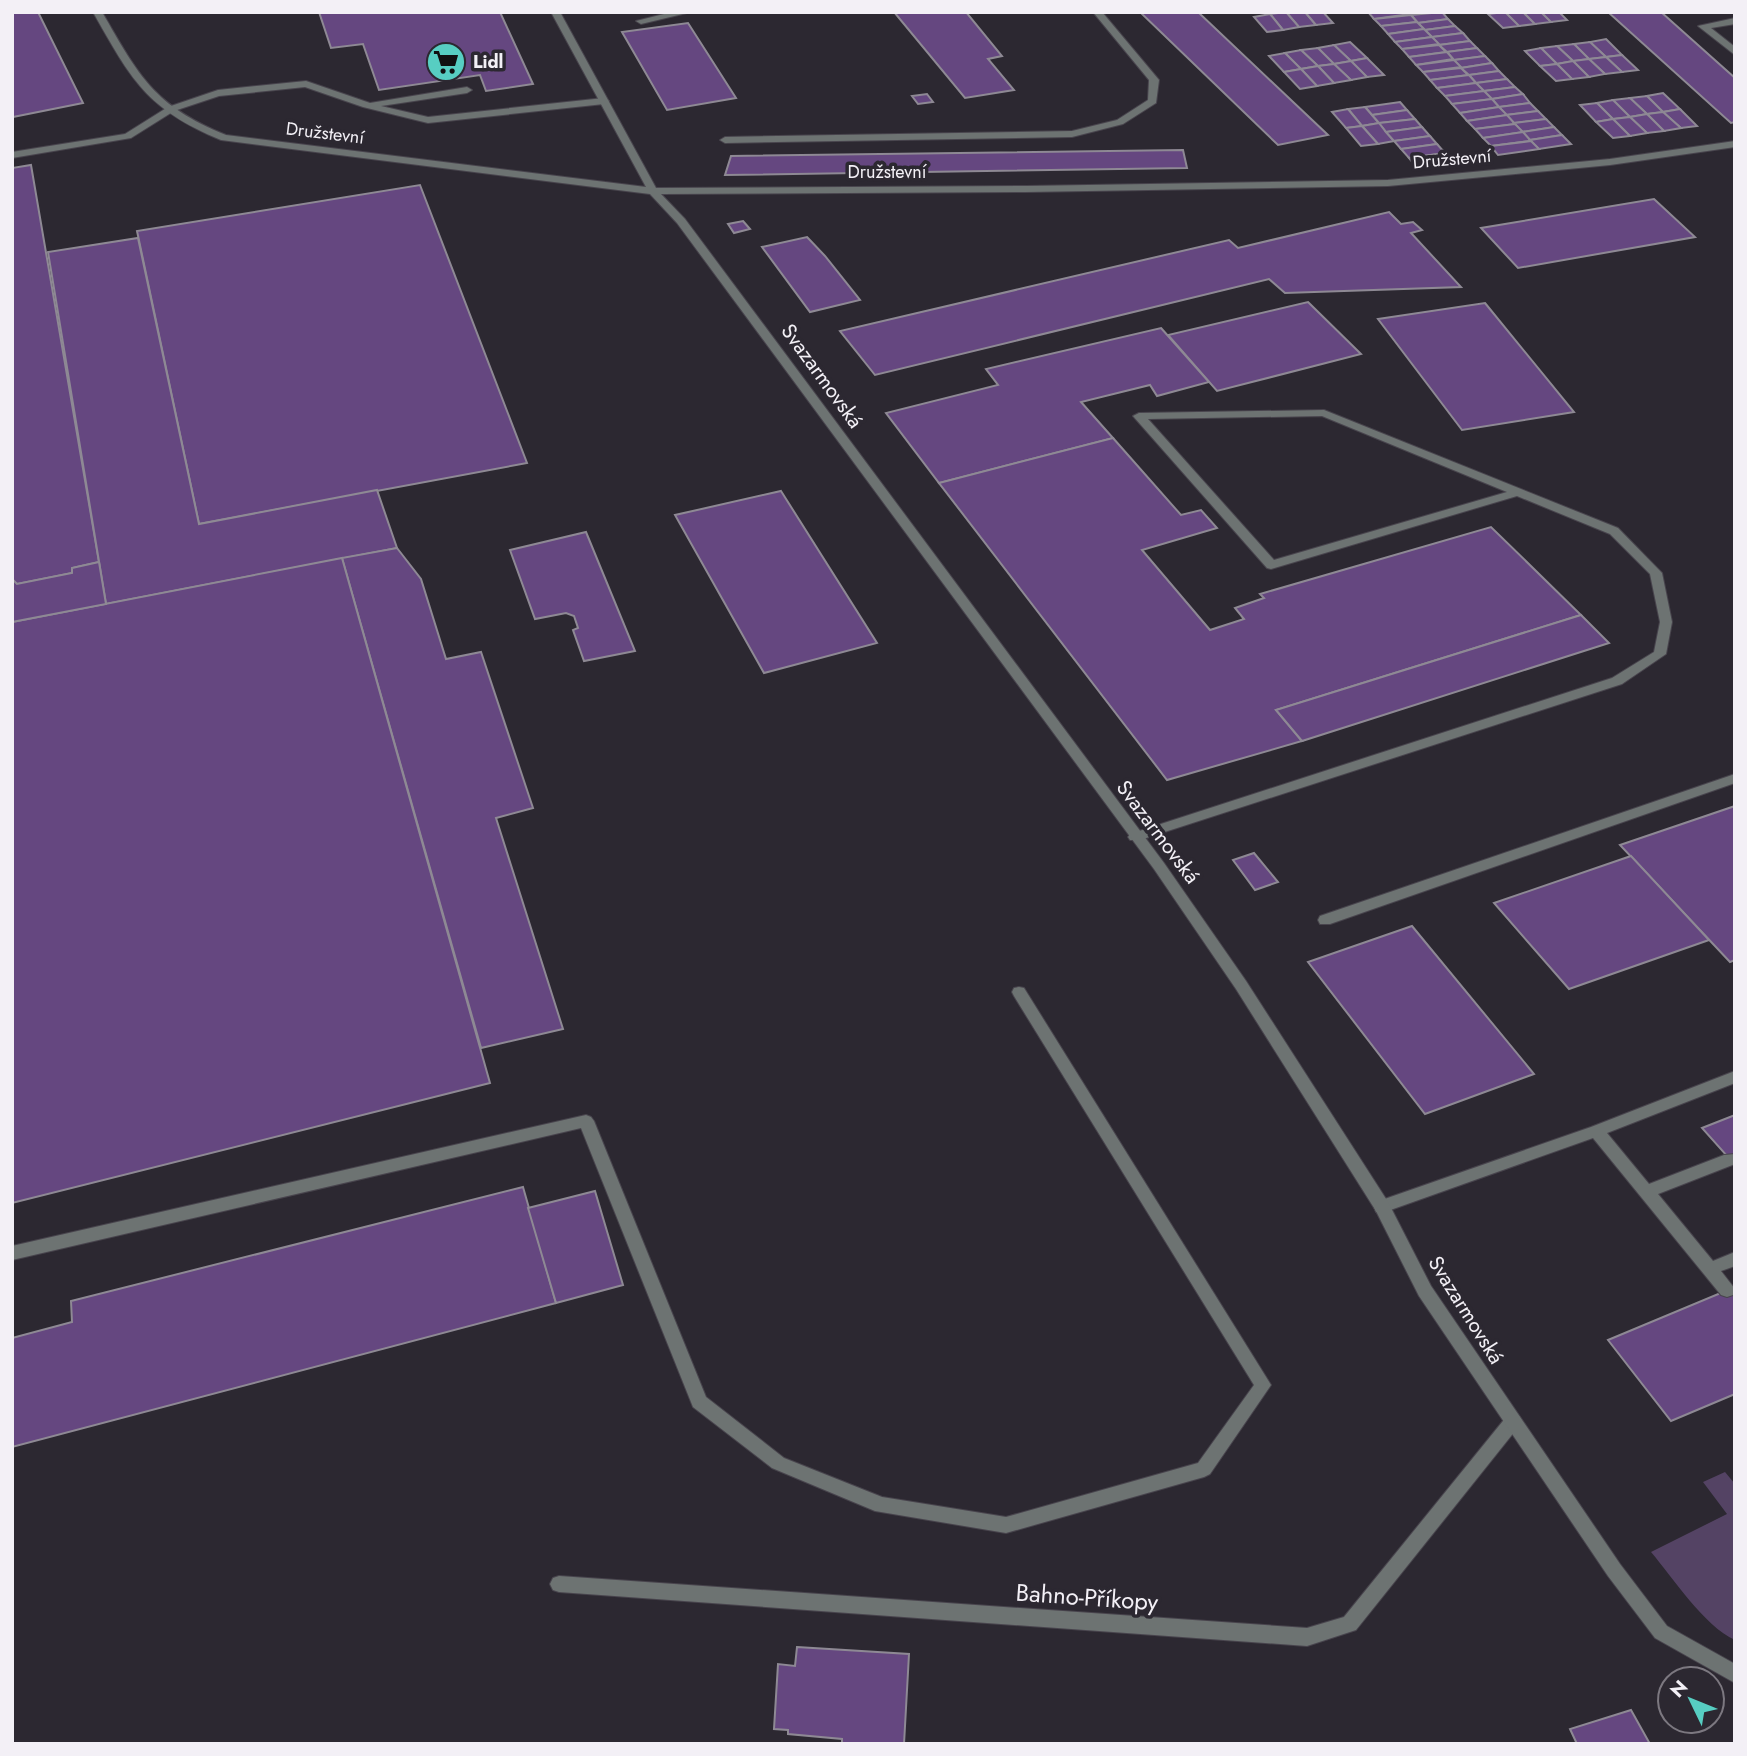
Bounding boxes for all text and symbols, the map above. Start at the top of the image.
supermarket icon: Lidl [425,41,467,83]
place label: Lidl [473,49,503,75]
street label: Družstevní [284,115,367,151]
street label: Družstevní [1412,143,1494,175]
street label: Družstevní [848,159,928,185]
street label: Svazarmovská [774,318,870,434]
street label: Svazarmovská [1109,774,1207,890]
street label: Svazarmovská [1421,1250,1511,1370]
street label: Bahno-Příkopy [1015,1575,1160,1619]
north arrow [1656,1665,1726,1735]
text: N [1664,1674,1694,1703]

